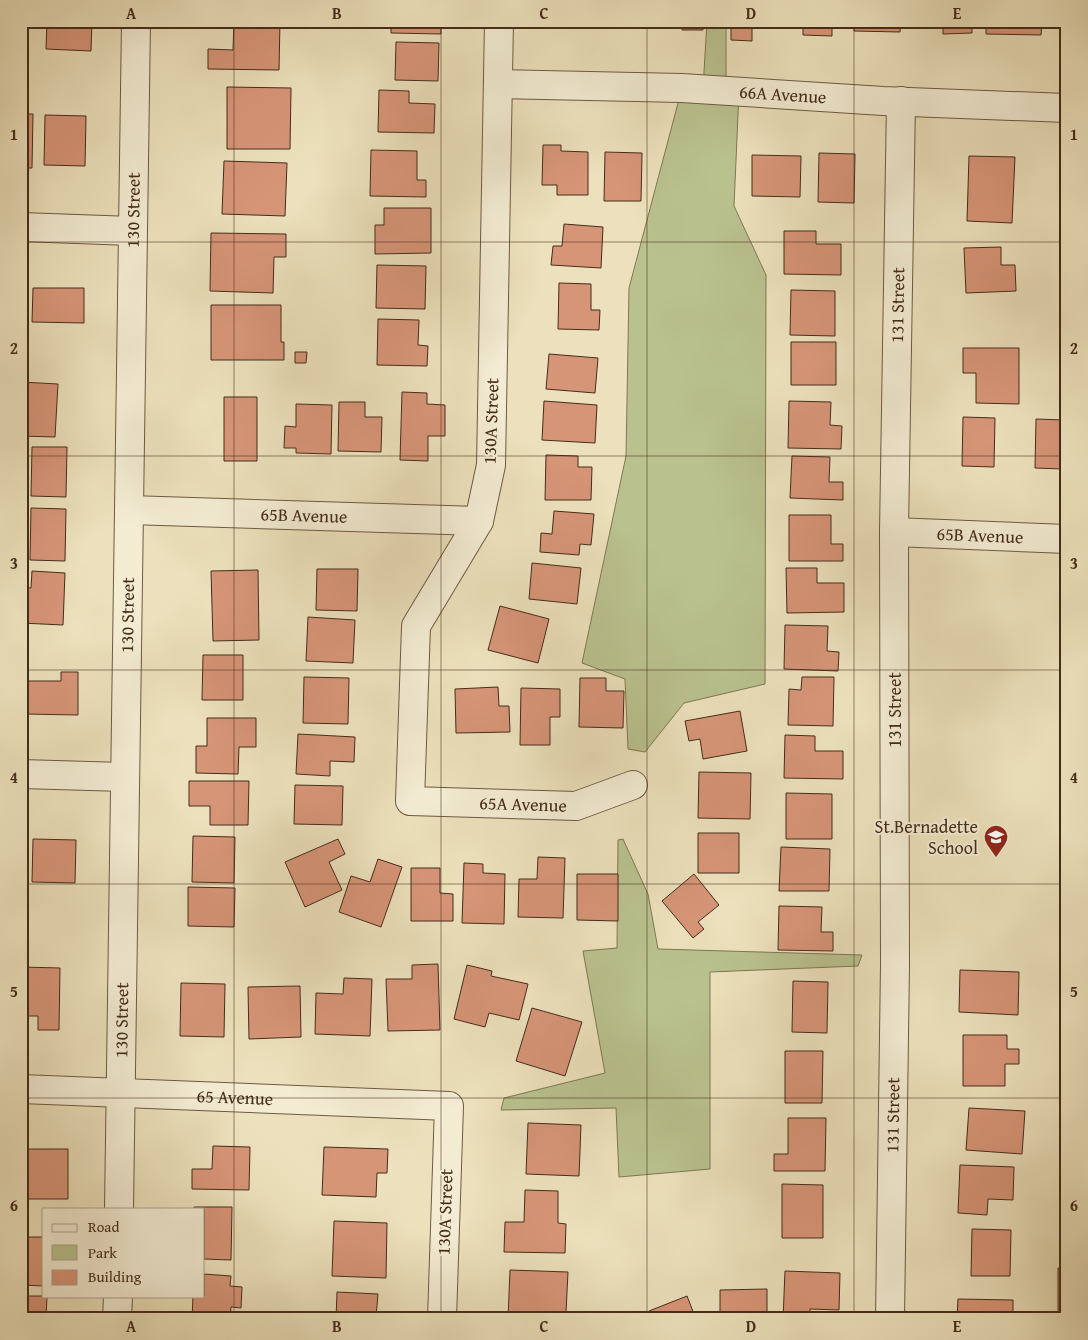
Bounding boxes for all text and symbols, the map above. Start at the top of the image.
text: A [126,1,137,25]
text: B [332,1,342,25]
text: C [539,1,549,25]
text: D [746,1,756,25]
text: E [953,1,962,25]
street label: 66A Avenue [738,78,827,110]
text: 1 [10,122,18,146]
text: 1 [1070,122,1078,146]
street label: 130 Street [119,171,147,248]
street label: 131 Street [883,266,911,343]
text: 2 [10,336,18,360]
text: 2 [1070,336,1078,360]
street label: 130A Street [476,377,506,465]
street label: 65B Avenue [260,500,348,530]
street label: 65B Avenue [936,520,1024,550]
text: 3 [10,551,18,575]
text: 3 [1070,551,1078,575]
street label: 130 Street [113,576,141,653]
street label: 131 Street [881,672,908,748]
text: 4 [10,765,18,789]
text: 4 [1070,765,1078,789]
street label: 65A Avenue [479,789,567,819]
place label: St.Bernadette School [875,813,978,861]
school or university icon: St.Bernadette School [983,824,1009,858]
text: 5 [10,979,18,1003]
text: 5 [1070,979,1078,1003]
street label: 130 Street [107,981,135,1058]
street label: 131 Street [878,1076,906,1153]
street label: 65 Avenue [196,1082,274,1112]
street label: 130A Street [430,1168,460,1256]
text: 6 [10,1193,18,1217]
text: 6 [1070,1193,1078,1217]
legend [42,1208,205,1298]
text: Road [88,1216,119,1237]
text: Park [88,1242,117,1263]
text: Building [88,1266,142,1287]
text: A [126,1314,137,1338]
text: B [332,1314,342,1338]
text: C [539,1314,549,1338]
text: D [746,1314,756,1338]
text: E [953,1314,962,1338]

